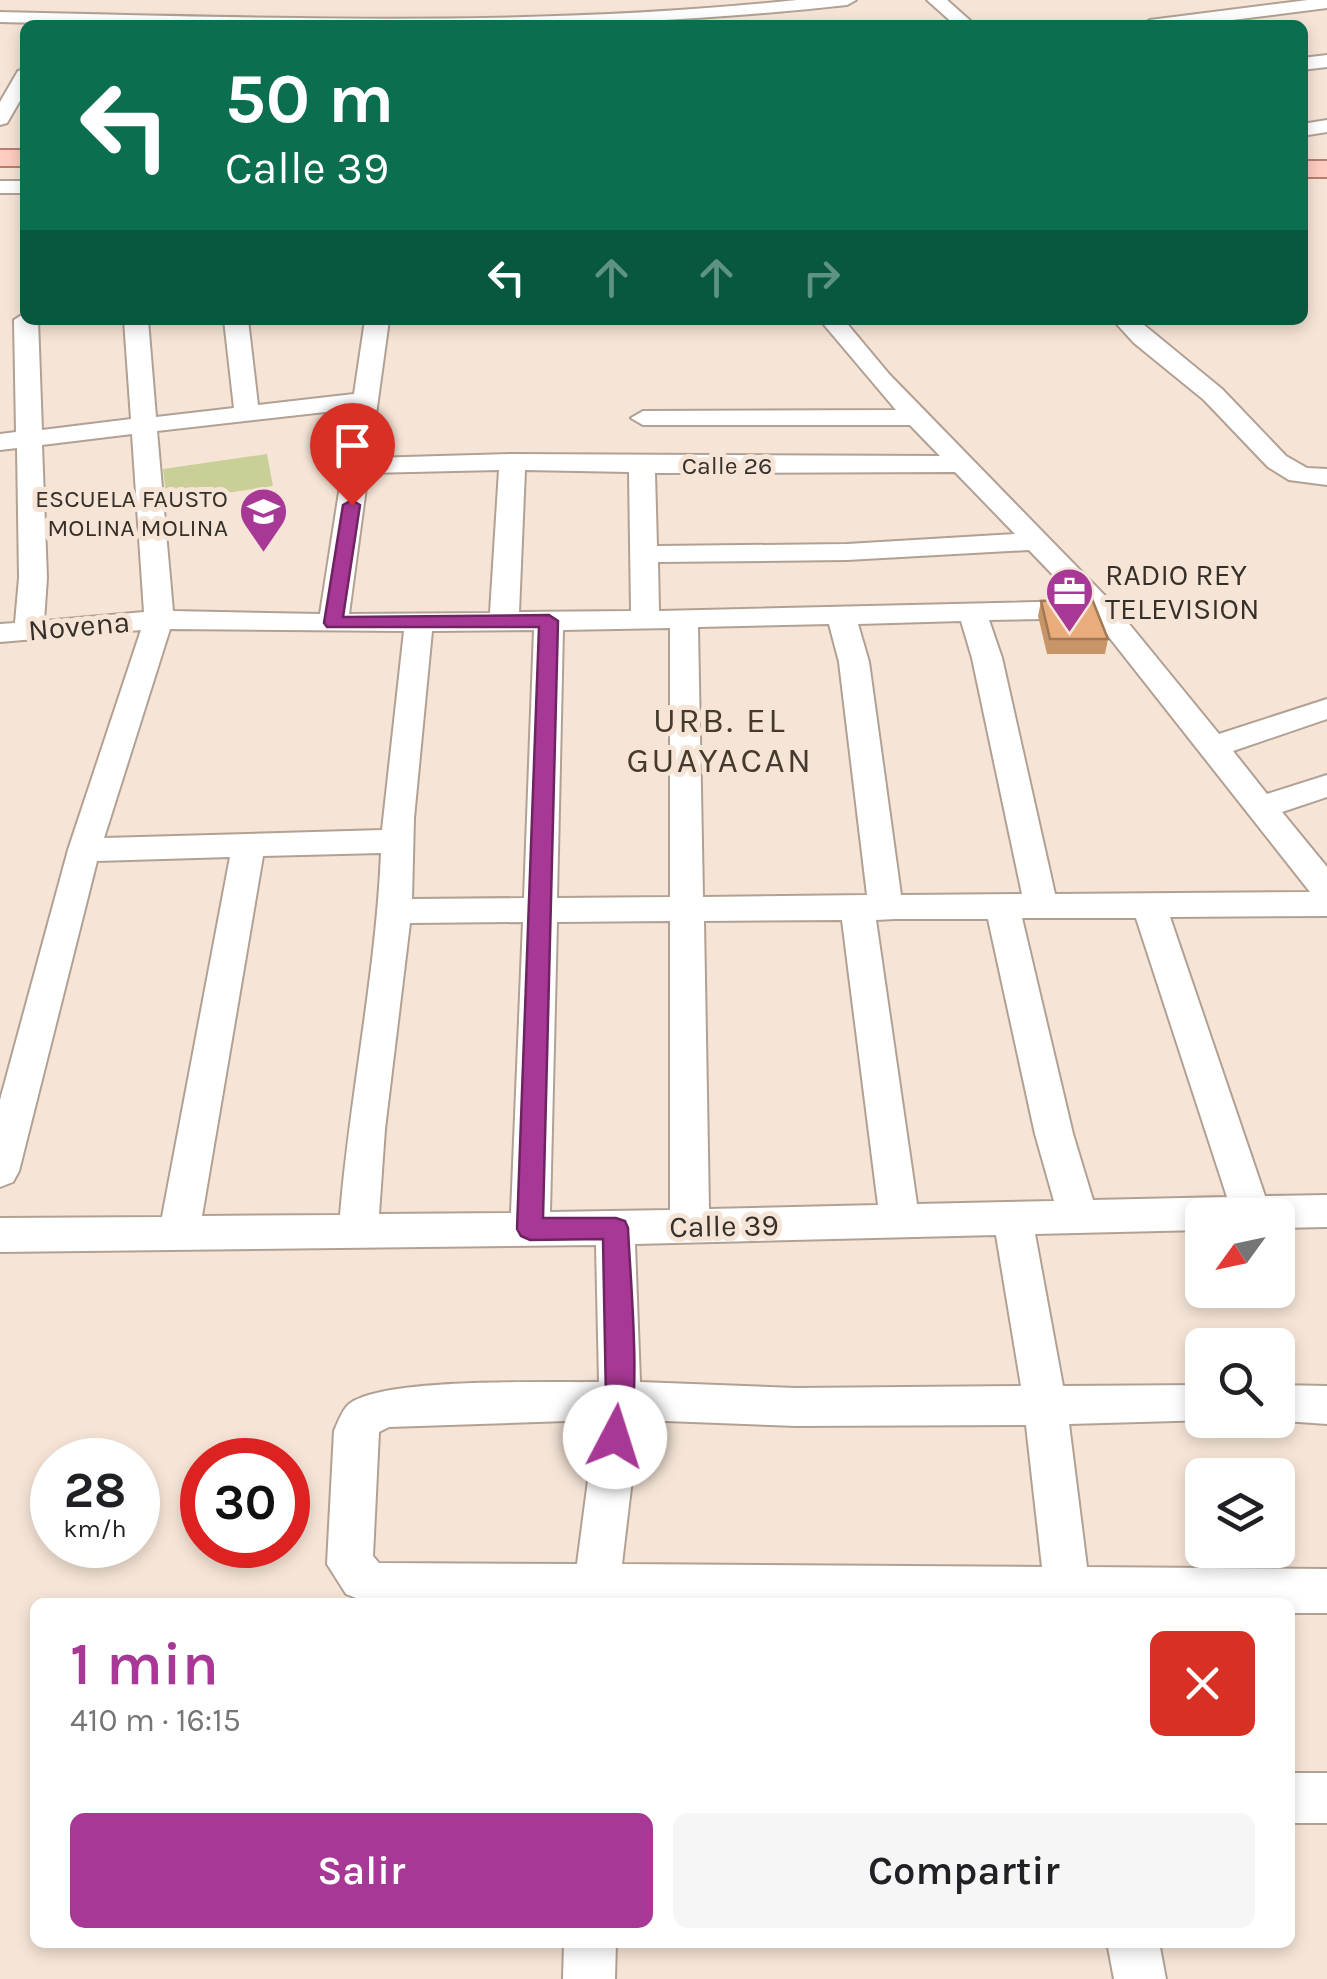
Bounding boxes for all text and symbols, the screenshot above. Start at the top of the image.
text: 50 m [225,58,394,140]
icon: left [60,60,190,190]
text: Calle 39 [225,142,389,194]
icon: left [479,250,534,305]
icon: ahead [584,250,639,305]
icon: ahead [689,250,744,305]
icon: right [794,250,849,305]
pin [310,403,395,506]
icon: arrive [325,418,380,473]
street label: Calle 26 [682,451,772,480]
place label: ESCUELA FAUSTO MOLINA MOLINA [35,484,228,542]
school or university icon: ESCUELA FAUSTO MOLINA MOLINA [237,486,289,554]
place label: RADIO REY TELEVISION [1105,557,1259,627]
office icon: RADIO REY TELEVISION [1044,566,1096,634]
street label: Novena [27,604,131,648]
district label: URB. EL GUAYACAN [627,700,813,781]
north arrow [1185,1198,1295,1308]
map controls [1185,1198,1295,1568]
street label: Calle 39 [669,1207,779,1245]
button: search [1185,1328,1295,1438]
position arrow [563,1385,667,1489]
speed limit sign: 30 [180,1438,310,1568]
button: layers [1185,1458,1295,1568]
text: 28 [64,1461,126,1520]
text: km/h [63,1514,127,1543]
text: 1 min [70,1629,219,1699]
button: close [1150,1631,1255,1736]
text: 410 m · 16:15 [70,1702,241,1739]
button: Salir [70,1813,653,1928]
button: Compartir [673,1813,1255,1928]

